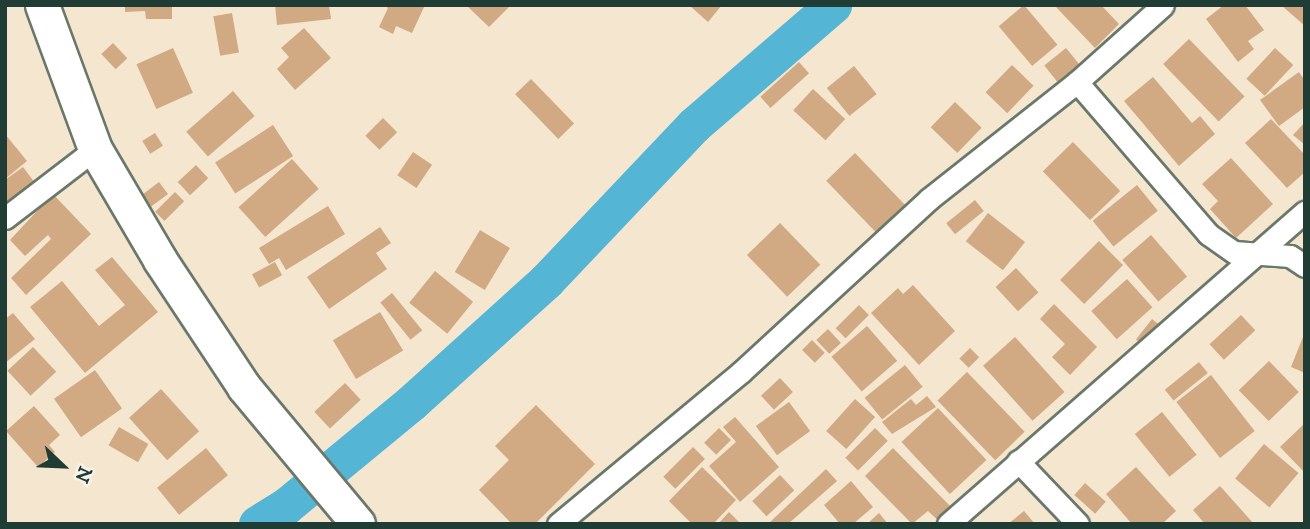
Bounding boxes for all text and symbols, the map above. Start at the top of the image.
north arrow [28,431,98,501]
text: N [69,463,96,486]

